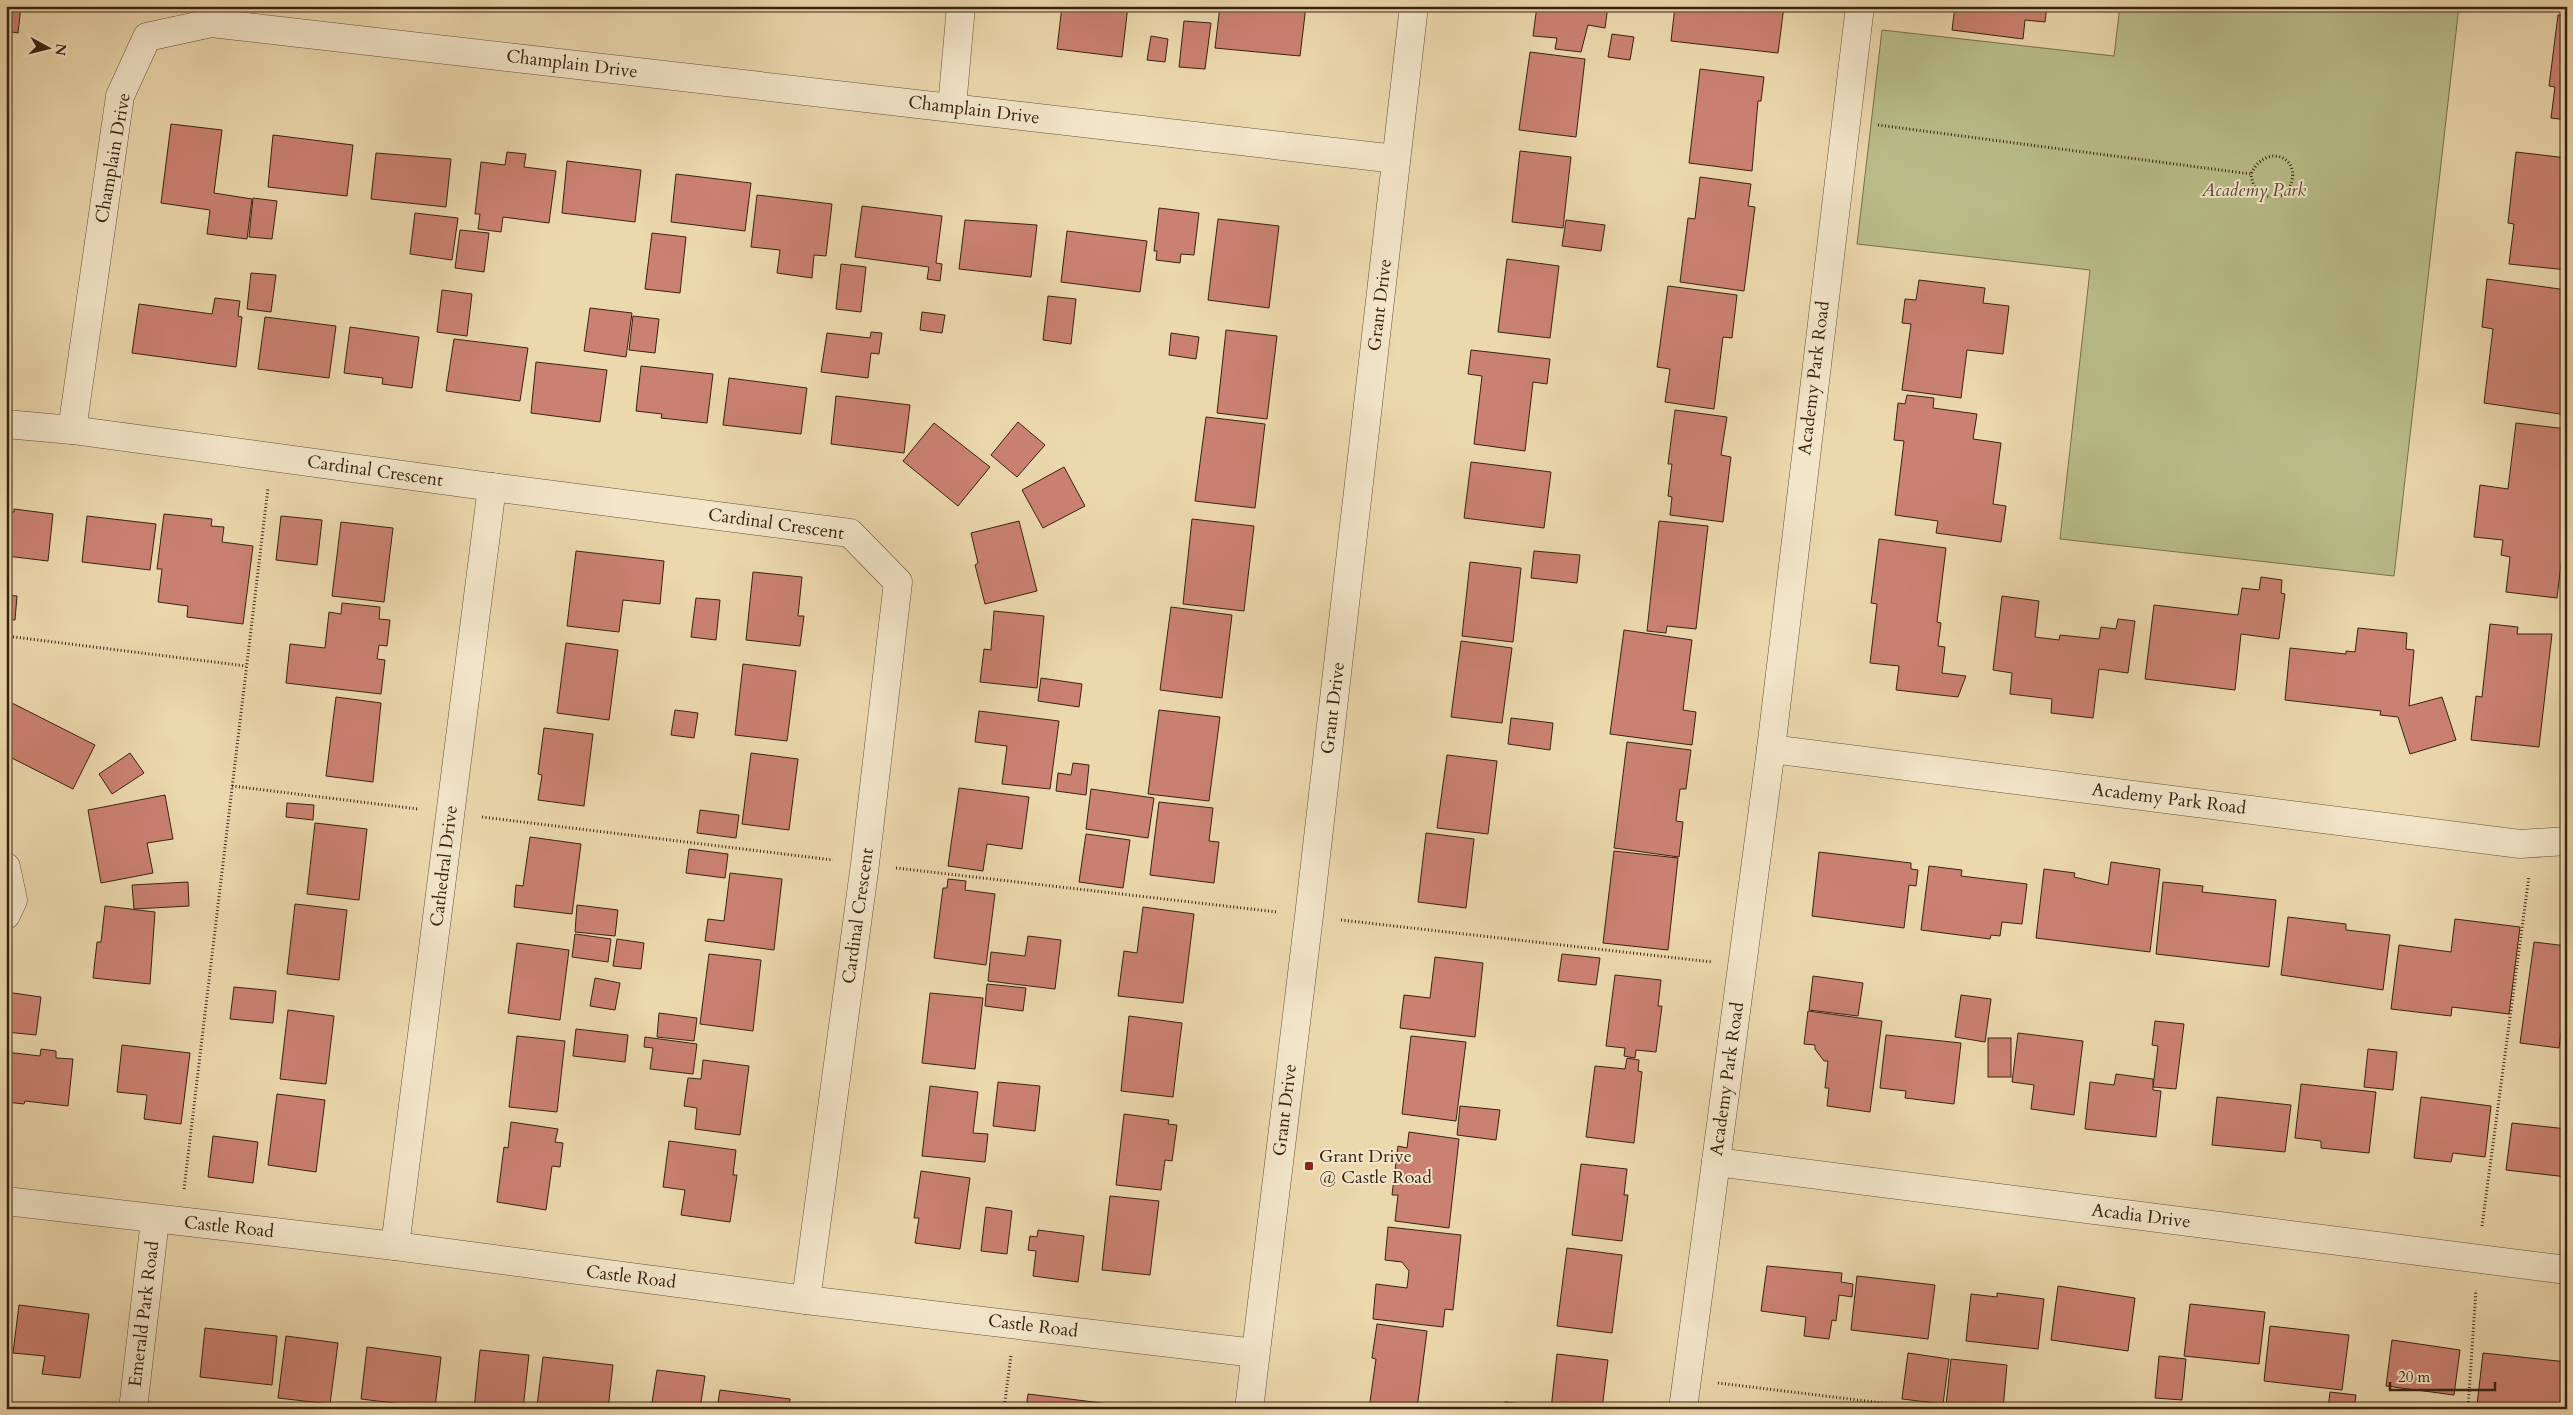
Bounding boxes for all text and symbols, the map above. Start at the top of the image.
north arrow [22,22,72,72]
text: N [50,42,71,57]
street label: Champlain Drive [505,44,639,84]
street label: Champlain Drive [907,90,1041,130]
street label: Champlain Drive [89,91,137,225]
park label: Academy Park [2201,178,2306,203]
street label: Grant Drive [1362,257,1398,353]
street label: Academy Park Road [1792,299,1836,457]
street label: Cardinal Crescent [305,449,445,493]
street label: Cardinal Crescent [706,502,846,546]
street label: Grant Drive [1315,660,1351,756]
street label: Academy Park Road [2090,777,2248,821]
street label: Cathedral Drive [424,804,464,928]
street label: Cardinal Crescent [836,846,880,986]
street label: Academy Park Road [1704,1000,1750,1158]
street label: Grant Drive [1267,1062,1303,1158]
place label: Grant Drive @ Castle Road [1319,1144,1432,1190]
marker: Grant Drive @ Castle Road [1303,1160,1315,1172]
street label: Acadia Drive [2090,1198,2192,1234]
street label: Castle Road [183,1210,276,1244]
street label: Emerald Park Road [123,1239,165,1388]
street label: Castle Road [585,1259,678,1295]
street label: Castle Road [987,1308,1080,1344]
scale bar [2390,1360,2496,1392]
text: 20 m [2398,1367,2430,1387]

